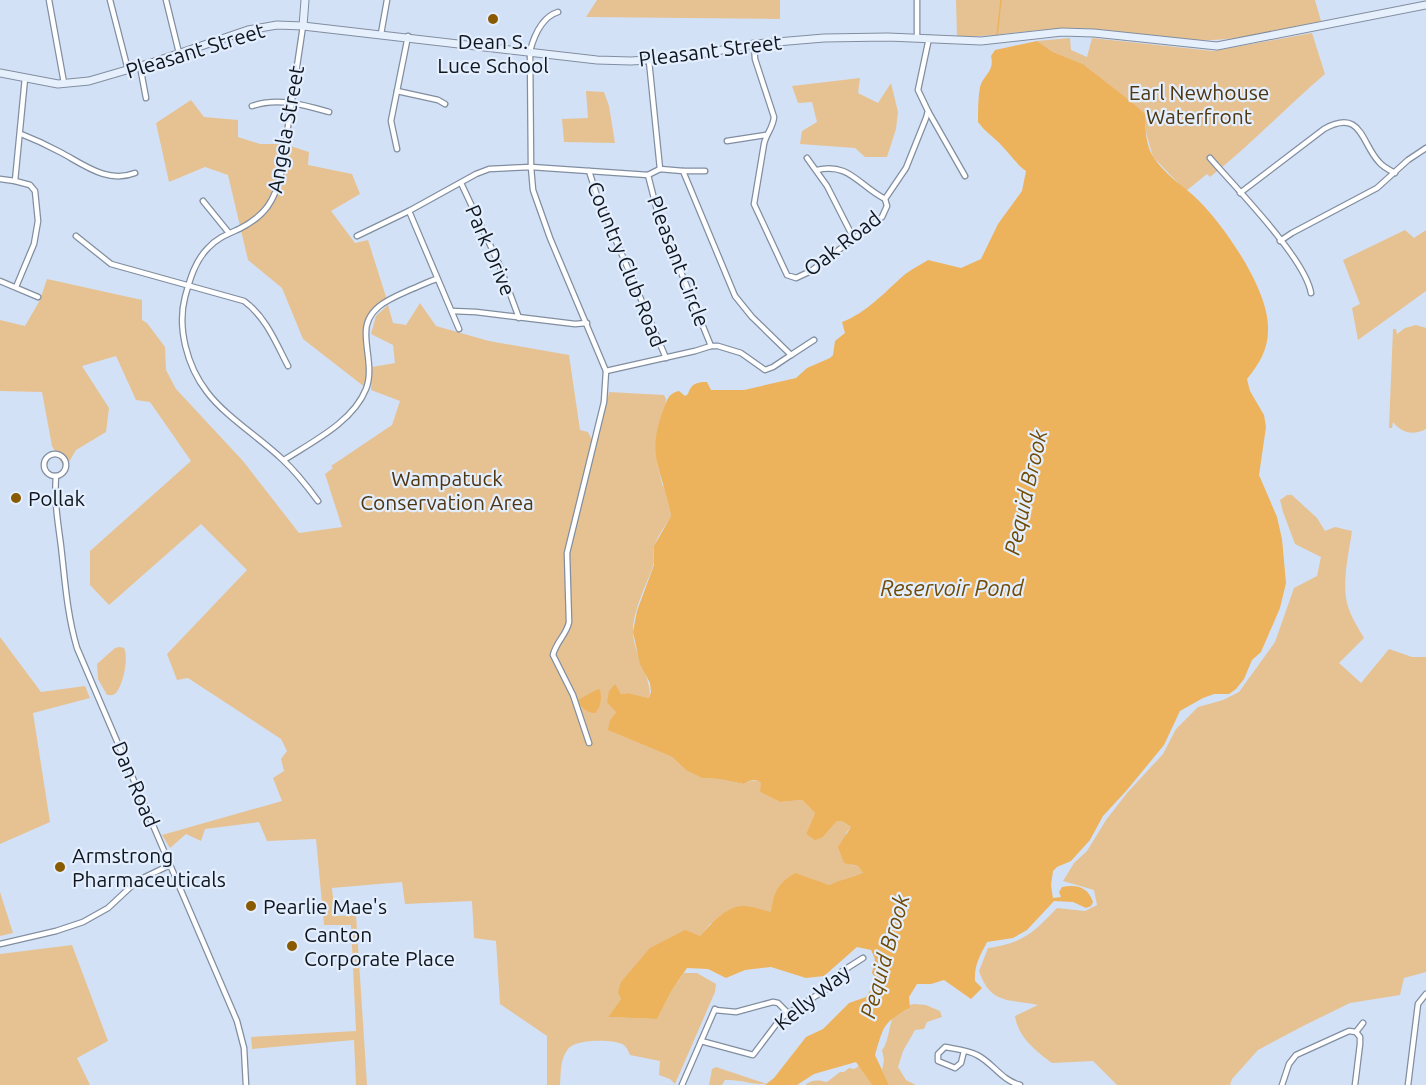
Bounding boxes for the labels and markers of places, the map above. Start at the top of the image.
marker: Dean S. Luce School [486,12,500,26]
place label: Dean S. Luce School [437,29,549,77]
place label: Pollak [28,486,85,510]
marker: Pollak [9,491,23,505]
place label: Armstrong Pharmaceuticals [72,843,226,891]
marker: Armstrong Pharmaceuticals [53,860,67,874]
place label: Pearlie Mae's [263,894,387,918]
marker: Pearlie Mae's [244,899,258,913]
place label: Canton Corporate Place [304,922,455,970]
marker: Canton Corporate Place [285,939,299,953]

